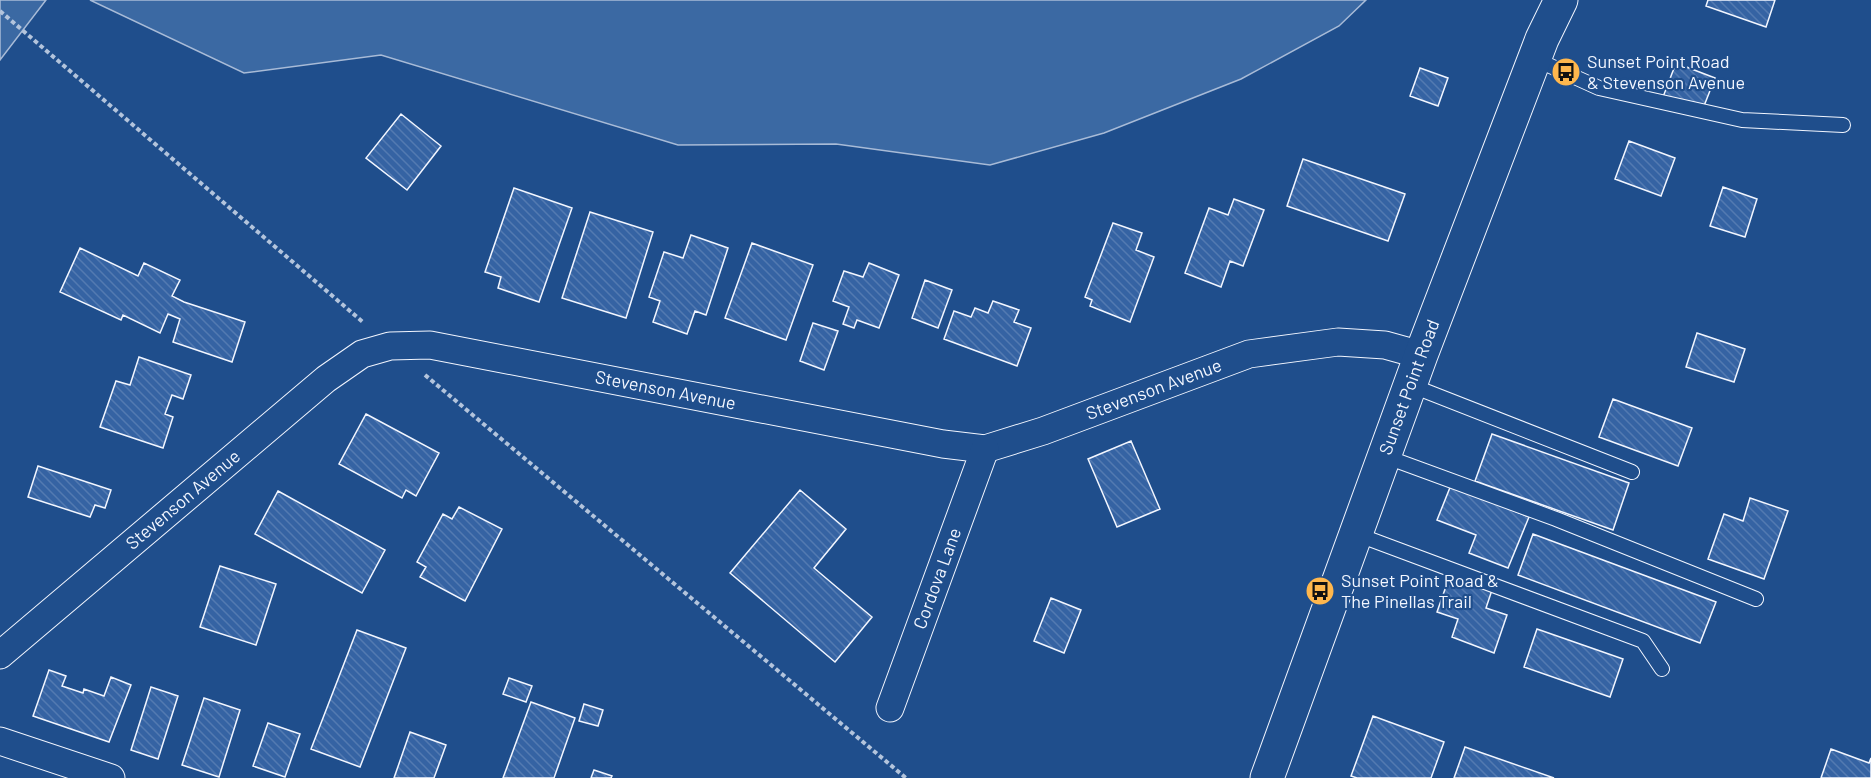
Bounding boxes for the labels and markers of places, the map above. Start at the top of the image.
place label: Sunset Point Road & Stevenson Avenue [1587,50,1745,93]
bus stop icon: Sunset Point Road & Stevenson Avenue [1550,56,1582,88]
place label: Sunset Point Road & The Pinellas Trail [1341,569,1499,612]
bus stop icon: Sunset Point Road & The Pinellas Trail [1304,575,1336,607]

